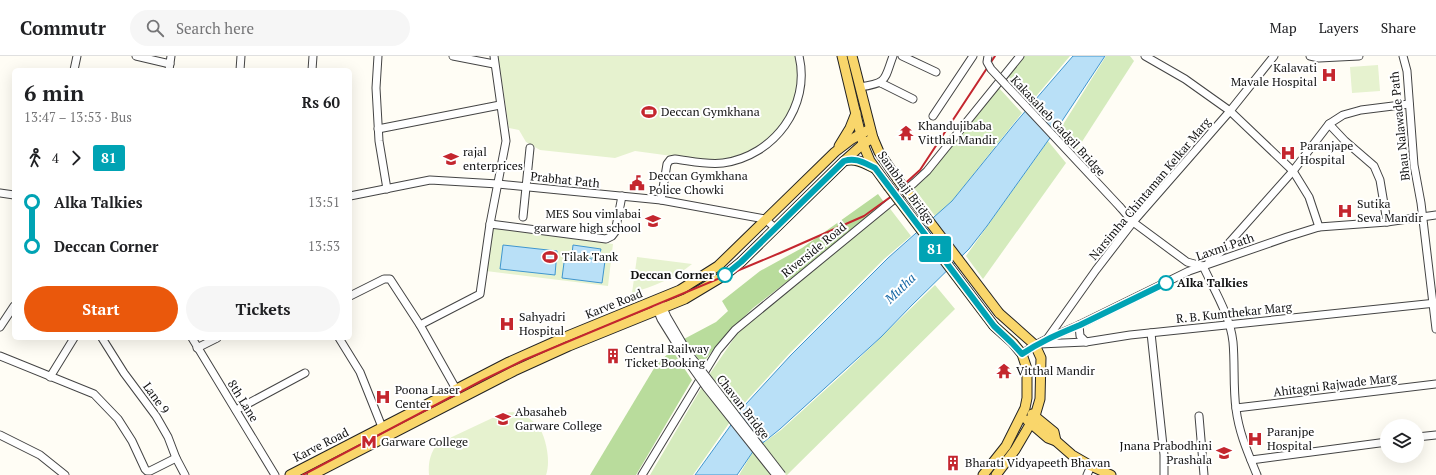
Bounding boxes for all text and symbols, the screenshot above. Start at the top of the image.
search box [130,10,410,46]
text: Commutr [20,15,106,40]
icon: search [144,17,166,39]
text: Search here [176,18,254,38]
text: Map [1270,18,1297,37]
text: Layers [1319,18,1359,37]
text: Share [1381,18,1416,37]
place label: Kalavati Mavale Hospital [1231,60,1317,89]
hospital icon: Kalavati Mavale Hospital [1320,66,1338,84]
street label: Bhau Nalawade Path [1386,71,1413,181]
street label: Kakasaheb Gadgil Bridge [1008,72,1109,179]
text: 6 min [24,78,84,107]
text: Rs 60 [302,92,340,112]
sports icon: Deccan Gymkhana [640,103,658,121]
place label: Deccan Gymkhana [661,104,760,119]
text: 13:47 – 13:53 · Bus [24,108,132,126]
street label: Narsimha Chintaman Kelkar Marg [1086,114,1214,263]
place label: Khandujibaba Vitthal Mandir [918,118,997,147]
temple icon: Khandujibaba Vitthal Mandir [897,124,915,142]
place label: Paranjape Hospital [1300,138,1353,167]
place label: rajal enterprices [463,144,523,173]
hospital icon: Paranjape Hospital [1279,144,1297,162]
icon: walk [24,147,46,169]
icon: forward [65,147,87,169]
text: 81 [101,148,117,167]
street label: Sambhaji Bridge [875,148,938,227]
text: 4 [52,149,59,167]
school or university icon: rajal enterprices [442,150,460,168]
street label: Prabhat Path [530,168,600,191]
place label: Deccan Gymkhana Police Chowki [649,168,748,197]
public building icon: Deccan Gymkhana Police Chowki [628,174,646,192]
text: Alka Talkies [54,192,143,212]
text: 13:51 [308,193,340,211]
place label: Sutika Seva Mandir [1357,196,1423,225]
hospital icon: Sutika Seva Mandir [1336,202,1354,220]
place label: MES Sou vimlabai garware high school [534,206,641,235]
school or university icon: MES Sou vimlabai garware high school [644,212,662,230]
street label: Riverside Road [778,219,849,280]
street label: Laxmi Path [1194,230,1256,263]
text: Deccan Corner [54,236,158,256]
line badge: 81 [917,236,953,262]
text: 13:53 [308,237,340,255]
text: 81 [927,239,943,258]
sports icon: Tilak Tank [541,248,559,266]
place label: Tilak Tank [562,249,619,264]
place label: Deccan Corner [630,267,715,282]
marker: Deccan Corner [717,267,733,283]
water label: Mutha [880,269,919,308]
marker: Alka Talkies [1158,275,1174,291]
place label: Alka Talkies [1177,275,1248,290]
street label: Karve Road [583,285,645,322]
button: Start [24,286,178,332]
button: Tickets [186,286,340,332]
street label: R. B. Kumthekar Marg [1175,299,1293,326]
place label: Sahyadri Hospital [519,309,566,338]
hospital icon: Sahyadri Hospital [498,315,516,333]
place label: Central Railway Ticket Booking [625,341,710,370]
building icon: Central Railway Ticket Booking [604,347,622,365]
temple icon: Vitthal Mandir [995,362,1013,380]
place label: Vitthal Mandir [1016,363,1095,378]
street label: Ahitagni Rajwade Marg [1272,369,1398,400]
street label: Chavan Bridge [714,371,773,442]
street label: 8th Lane [225,377,262,424]
street label: Lane 9 [140,379,173,416]
place label: Poona Laser Center [395,382,460,411]
hospital icon: Poona Laser Center [374,388,392,406]
place label: Abasaheb Garware College [515,404,602,433]
school or university icon: Abasaheb Garware College [494,410,512,428]
map controls [1380,419,1424,463]
button: layers [1380,419,1424,463]
street label: Karve Road [291,424,351,465]
place label: Paranjpe Hospital [1267,424,1314,453]
hospital icon: Paranjpe Hospital [1246,430,1264,448]
metro station icon: Garware College [360,433,378,451]
place label: Garware College [381,434,468,449]
place label: Jnana Prabodhini Prashala [1120,438,1212,467]
school or university icon: Jnana Prabodhini Prashala [1215,444,1233,462]
building icon: Bharati Vidyapeeth Bhavan [944,454,962,472]
place label: Bharati Vidyapeeth Bhavan [965,455,1110,470]

